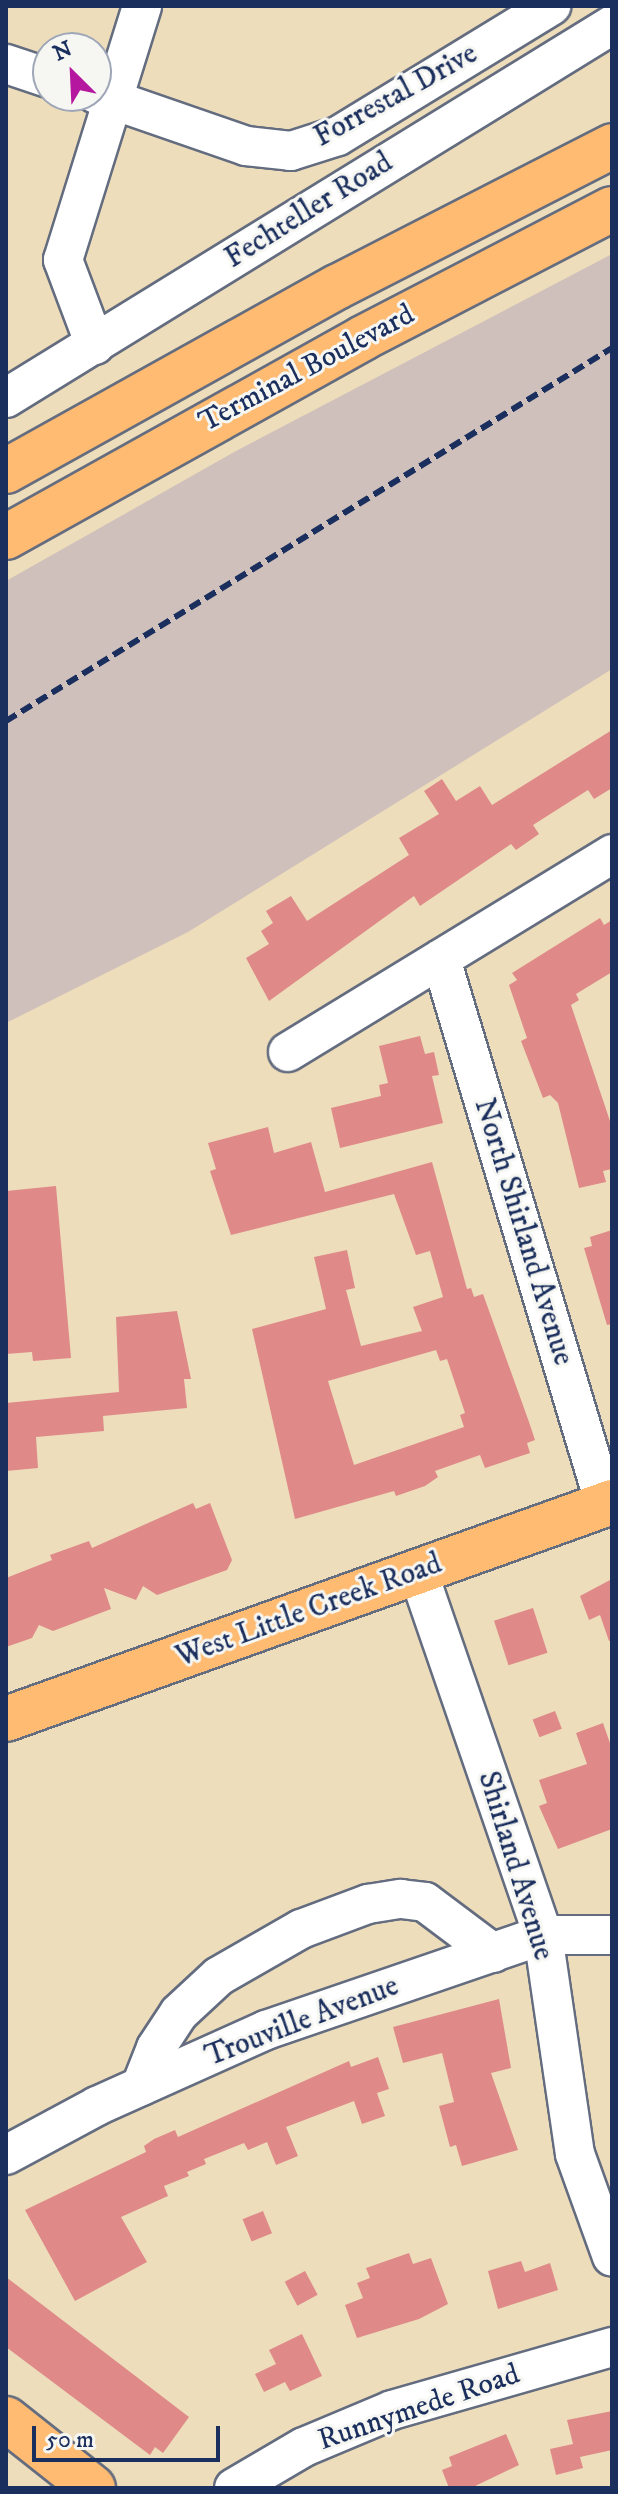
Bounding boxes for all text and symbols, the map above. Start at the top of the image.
north arrow [32,32,112,112]
text: N [49,35,77,67]
street label: Forrestal Drive [308,36,484,156]
street label: Fechteller Road [219,145,399,277]
street label: Terminal Boulevard [193,297,421,441]
street label: North Shirland Avenue [465,1094,581,1370]
street label: West Little Creek Road [171,1546,447,1676]
street label: Shirland Avenue [469,1767,561,1965]
street label: Trouville Avenue [200,1969,404,2075]
street label: Runnymede Road [314,2357,524,2459]
scale bar [36,2410,224,2460]
text: 50 m [46,2425,94,2455]

